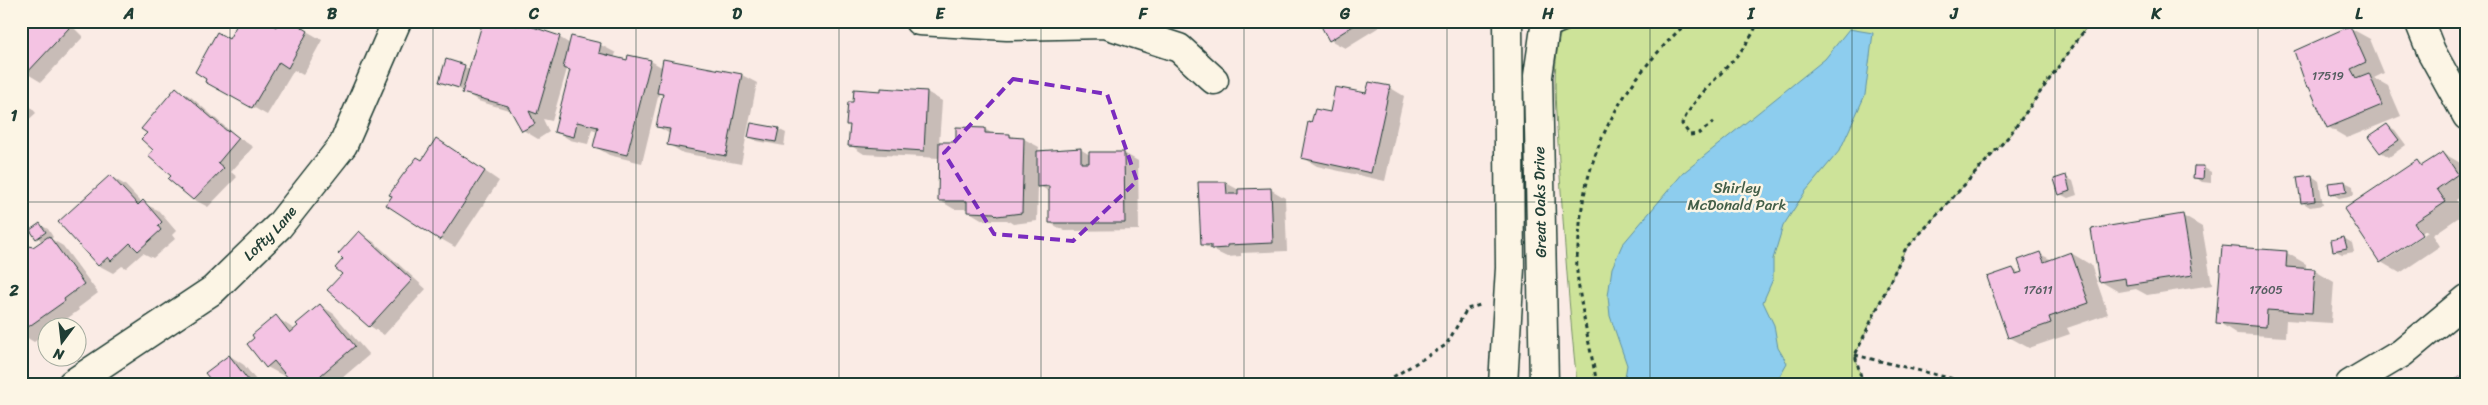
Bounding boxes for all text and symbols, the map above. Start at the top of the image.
text: A [123,0,134,28]
text: B [327,0,338,28]
text: C [528,0,540,28]
text: D [732,0,742,28]
text: E [936,0,946,28]
text: F [1138,0,1149,28]
text: G [1339,0,1351,28]
text: H [1541,0,1554,28]
text: I [1747,0,1756,28]
text: J [1949,0,1959,28]
text: K [2150,0,2162,28]
text: L [2355,0,2363,28]
house number: 17519 [2312,65,2344,87]
text: 1 [11,101,18,130]
street label: Great Oaks Drive [1526,146,1554,258]
park label: Shirley McDonald Park [1688,175,1786,218]
street label: Lofty Lane [237,200,303,267]
text: 2 [8,276,19,305]
house number: 17611 [2023,279,2053,301]
house number: 17605 [2249,279,2283,301]
north arrow [38,318,88,368]
text: N [51,341,68,368]

